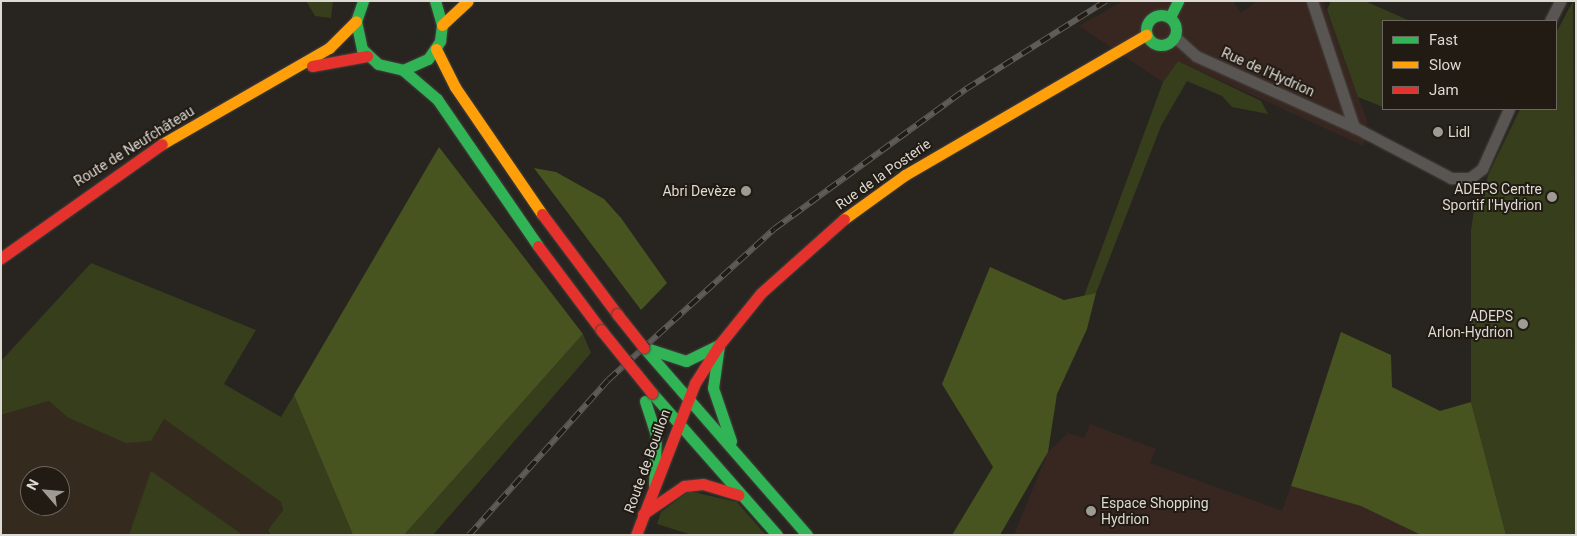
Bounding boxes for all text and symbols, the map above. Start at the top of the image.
legend [1382,20,1557,110]
text: Fast [1429,31,1458,49]
street label: Rue de l'Hydrion [1219,44,1317,100]
text: Slow [1429,56,1461,74]
text: Jam [1429,81,1459,99]
street label: Route de Neufchâteau [71,102,197,190]
place label: Lidl [1448,124,1470,140]
marker: Lidl [1432,126,1444,138]
street label: Rue de la Posterie [832,135,934,213]
place label: ADEPS Centre Sportif l'Hydrion [1442,181,1542,213]
place label: Abri Devèze [662,183,736,199]
marker: Abri Devèze [740,185,752,197]
marker: ADEPS Centre Sportif l'Hydrion [1546,191,1558,203]
place label: ADEPS Arlon-Hydrion [1428,308,1513,341]
marker: ADEPS Arlon-Hydrion [1517,318,1529,330]
street label: Route de Bouillon [620,407,674,515]
north arrow [20,466,70,516]
text: N [23,477,42,493]
place label: Espace Shopping Hydrion [1101,495,1209,528]
marker: Espace Shopping Hydrion [1085,505,1097,517]

